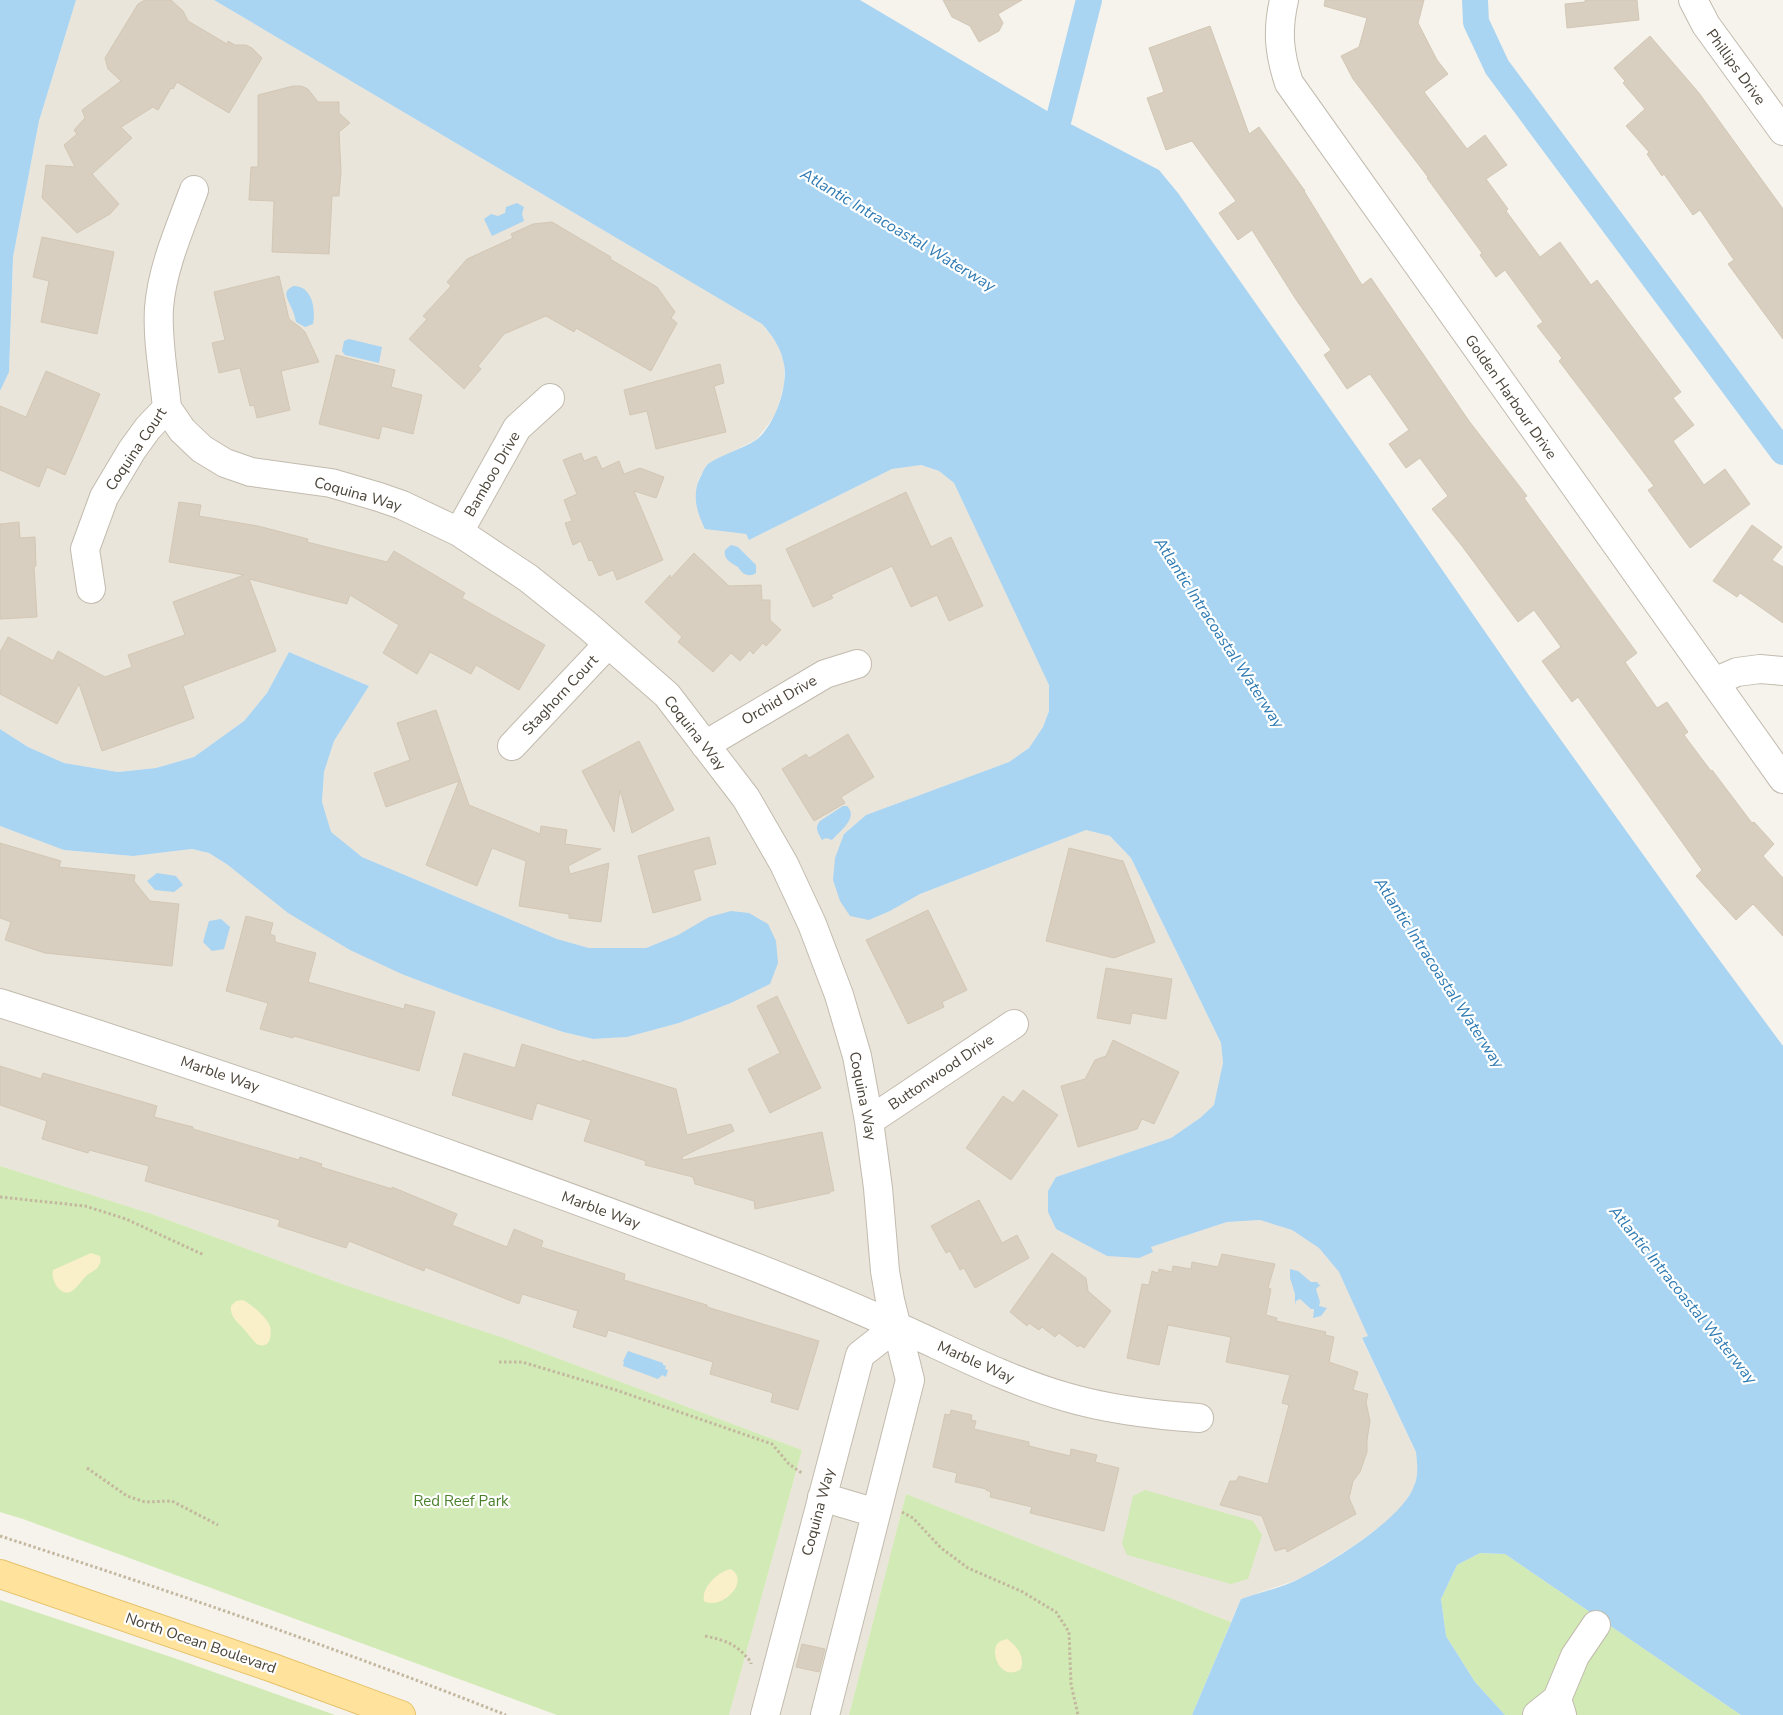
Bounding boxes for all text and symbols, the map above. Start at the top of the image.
street label: Phillips Drive [1702,25,1770,109]
water label: Atlantic Intracoastal Waterway [796,162,1000,297]
street label: Golden Harbour Drive [1460,331,1562,463]
street label: Coquina Court [101,403,172,494]
street label: Bamboo Drive [459,428,525,520]
street label: Coquina Way [312,472,404,516]
water label: Atlantic Intracoastal Waterway [1148,532,1290,733]
street label: Staghorn Court [518,650,603,740]
street label: Orchid Drive [738,670,820,730]
street label: Coquina Way [659,691,731,775]
water label: Atlantic Intracoastal Waterway [1368,872,1510,1073]
street label: Buttonwood Drive [884,1029,998,1115]
street label: Coquina Way [845,1050,881,1142]
street label: Marble Way [178,1051,262,1097]
street label: Marble Way [559,1187,643,1234]
water label: Atlantic Intracoastal Waterway [1603,1200,1762,1389]
street label: Marble Way [934,1336,1018,1388]
street label: Coquina Way [797,1466,839,1558]
park label: Red Reef Park [413,1491,509,1511]
street label: North Ocean Boulevard [123,1608,279,1678]

